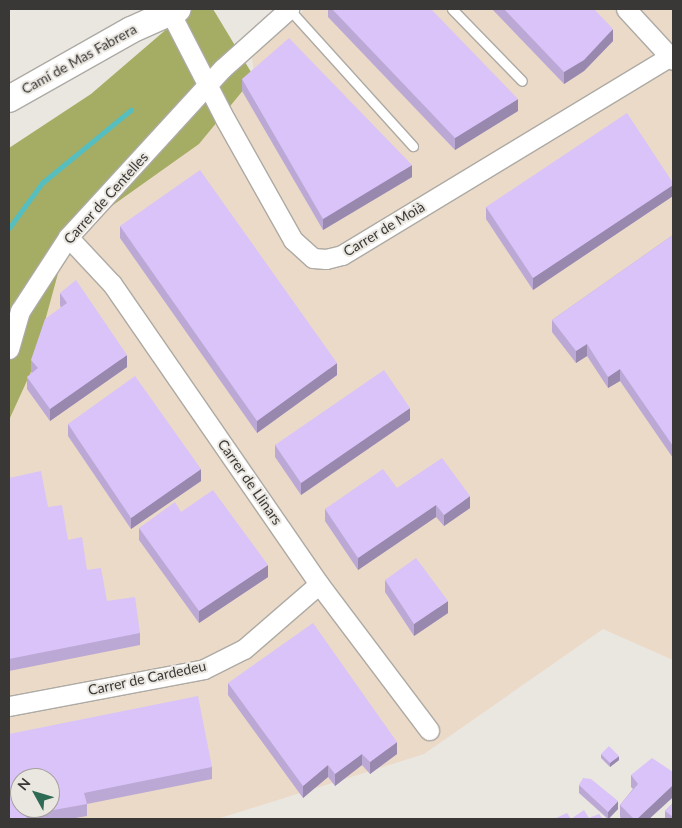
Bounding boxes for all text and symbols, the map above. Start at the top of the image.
street label: Camí de Mas Fabrera [19,20,139,98]
street label: Carrer de Centelles [60,149,152,247]
street label: Carrer de Moià [340,198,428,260]
street label: Carrer de Llinars [214,436,286,528]
street label: Carrer de Cardedeu [86,657,208,699]
north arrow [10,768,60,818]
text: N [14,774,34,793]

